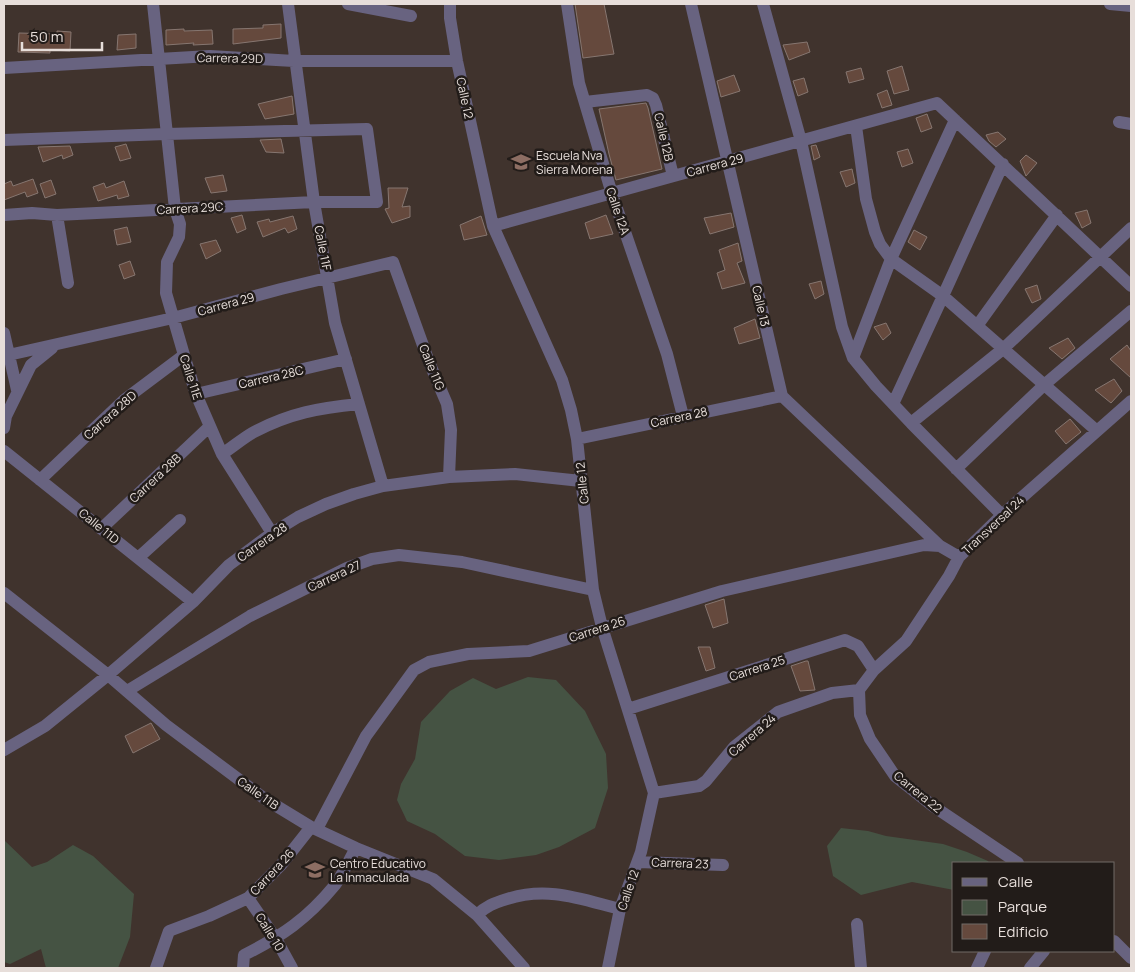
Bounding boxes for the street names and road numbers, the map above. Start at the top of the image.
street label: Carrera 29D [197,49,263,67]
street label: Calle 12 [452,76,478,120]
street label: Calle 12B [650,111,678,163]
street label: Carrera 29 [685,149,745,181]
street label: Calle 12A [602,185,634,237]
street label: Carrera 29C [156,198,224,218]
street label: Calle 11F [310,224,336,272]
street label: Calle 13 [748,284,774,328]
street label: Carrera 29 [196,288,256,320]
street label: Calle 11G [415,342,449,393]
street label: Calle 11E [176,352,206,402]
street label: Carrera 28C [237,361,306,393]
street label: Carrera 28D [80,387,140,443]
street label: Carrera 28 [649,403,709,431]
street label: Carrera 28B [125,450,185,506]
street label: Calle 12 [571,461,593,505]
street label: Transversal 24 [958,492,1028,558]
street label: Calle 11D [75,504,123,548]
street label: Carrera 28 [233,518,291,566]
street label: Carrera 27 [305,556,363,596]
street label: Carrera 26 [567,612,627,646]
street label: Carrera 25 [727,651,787,685]
street label: Carrera 24 [725,710,779,760]
street label: Carrera 22 [890,767,946,817]
street label: Calle 11B [234,773,282,813]
street label: Carrera 26 [246,845,298,899]
street label: Carrera 23 [651,854,709,872]
street label: Calle 12 [613,867,643,913]
street label: Calle 10 [252,910,288,954]

